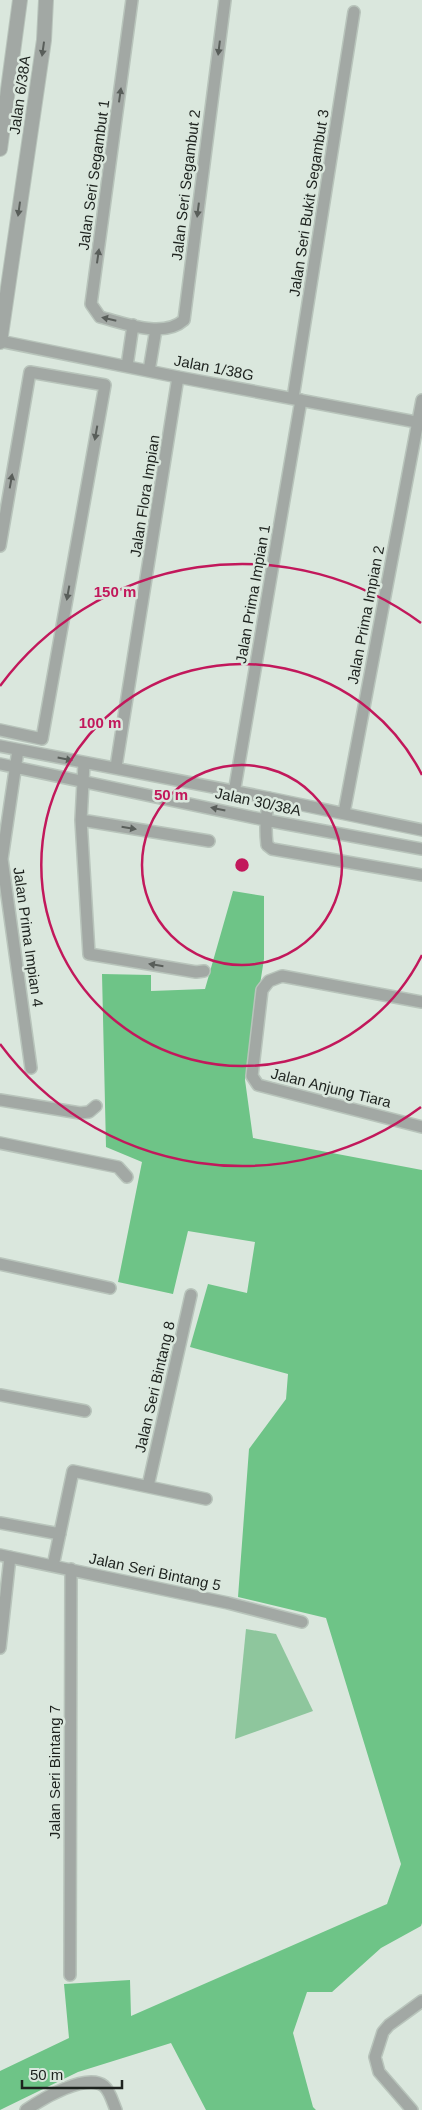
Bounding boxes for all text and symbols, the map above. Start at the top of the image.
one-way arrow [39,41,47,57]
one-way arrow [215,41,223,57]
street label: Jalan 6/38A [6,55,33,135]
one-way arrow [116,86,124,102]
street label: Jalan Seri Segambut 1 [75,99,112,251]
street label: Jalan Seri Bukit Segambut 3 [285,108,332,298]
street label: Jalan Seri Segambut 2 [168,109,203,261]
one-way arrow [15,202,23,218]
one-way arrow [194,202,202,218]
one-way arrow [94,247,102,263]
one-way arrow [101,315,116,323]
street label: Jalan 1/38G [173,351,255,384]
one-way arrow [92,425,100,441]
street label: Jalan Flora Impian [126,434,163,558]
one-way arrow [8,472,16,488]
street label: Jalan Prima Impian 1 [232,523,273,665]
street label: Jalan Prima Impian 2 [344,544,387,686]
text: 150 m [94,583,136,600]
one-way arrow [63,585,71,601]
text: 100 m [79,714,121,731]
one-way arrow [57,756,73,764]
street label: Jalan 30/38A [214,784,303,819]
text: 50 m [154,786,188,803]
one-way arrow [209,805,225,813]
one-way arrow [121,824,137,832]
centre of rings [233,856,251,874]
street label: Jalan Prima Impian 4 [10,866,47,1008]
one-way arrow [148,961,164,969]
street label: Jalan Anjung Tiara [269,1064,394,1111]
street label: Jalan Seri Bintang 8 [131,1320,178,1454]
street label: Jalan Seri Bintang 5 [88,1549,223,1594]
street label: Jalan Seri Bintang 7 [46,1705,63,1839]
scale bar [22,2058,122,2090]
text: 50 m [30,2066,63,2083]

